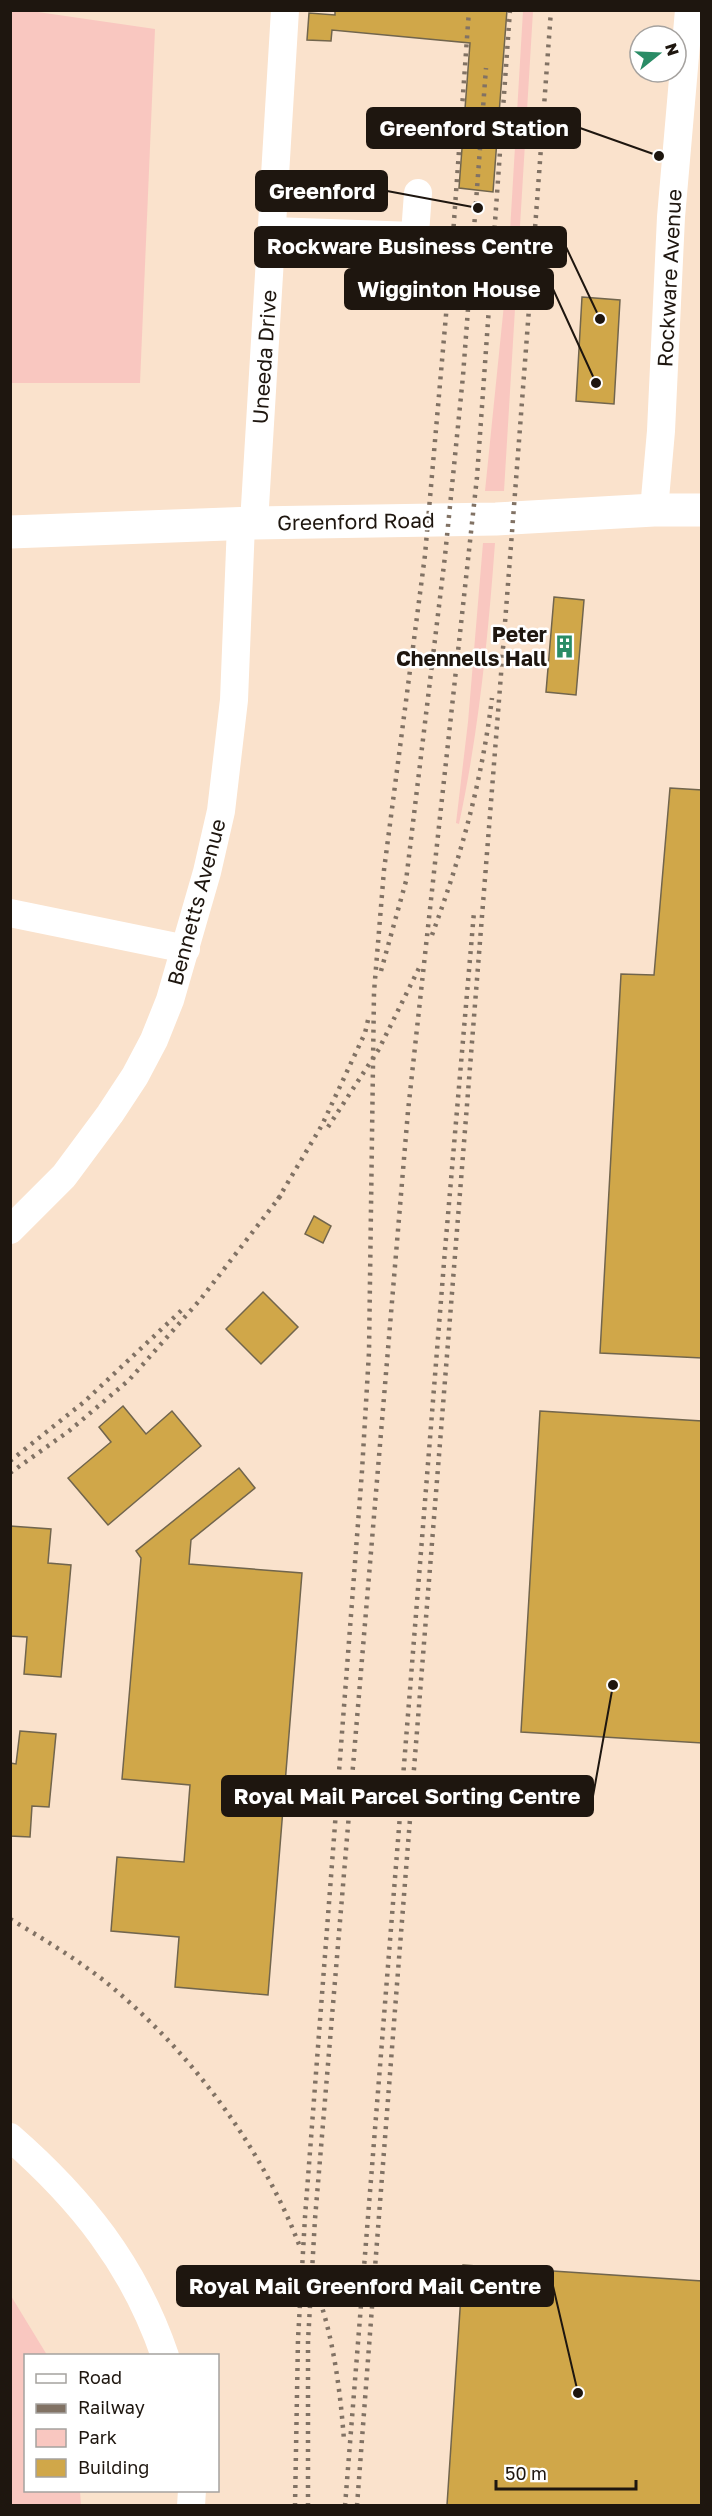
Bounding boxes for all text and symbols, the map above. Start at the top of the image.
north arrow [628,24,688,84]
text: N [661,40,684,58]
callout: Greenford Station [367,108,580,148]
text: Greenford Station [379,114,569,141]
callout: Greenford [256,171,387,211]
text: Greenford [269,177,375,204]
street label: Rockware Avenue [651,188,687,368]
callout: Rockware Business Centre [255,227,566,267]
text: Rockware Business Centre [267,232,553,259]
callout: Wigginton House [345,269,553,309]
text: Wigginton House [357,275,541,302]
street label: Uneeda Drive [246,289,282,425]
street label: Greenford Road [277,507,435,535]
place label: Peter Chennells Hall [396,621,547,671]
building icon: Peter Chennells Hall [552,633,578,659]
street label: Bennetts Avenue [161,816,231,988]
callout: Royal Mail Parcel Sorting Centre [222,1776,593,1816]
text: Royal Mail Parcel Sorting Centre [233,1782,581,1809]
callout: Royal Mail Greenford Mail Centre [177,2266,553,2306]
text: Royal Mail Greenford Mail Centre [189,2272,541,2299]
legend [24,2354,219,2492]
text: Road [78,2366,122,2388]
text: Railway [78,2396,145,2418]
text: Park [78,2426,117,2448]
scale bar [496,2453,636,2491]
text: Building [78,2456,149,2478]
text: 50 m [505,2462,547,2484]

